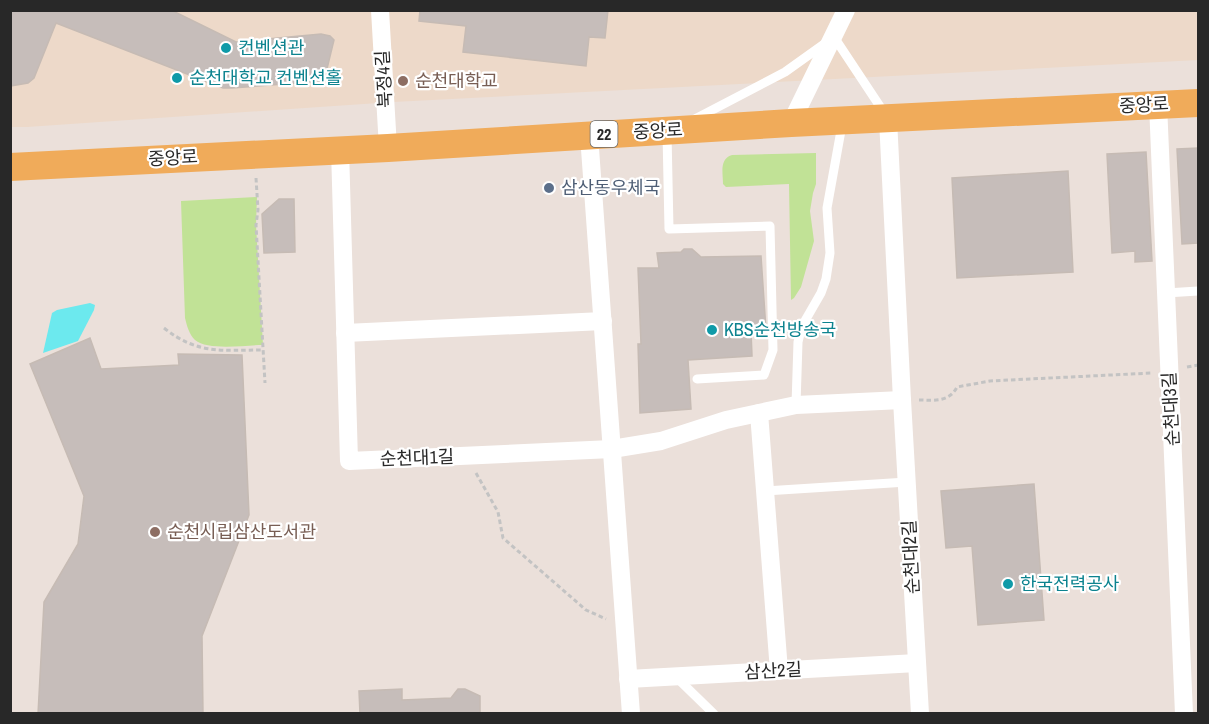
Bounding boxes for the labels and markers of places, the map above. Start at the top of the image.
place label: 컨벤션관 [238,35,305,60]
marker: 컨벤션관 [219,41,233,55]
place label: 순천대학교 컨벤션홀 [189,65,342,90]
place label: 순천대학교 [415,68,498,93]
marker: 순천대학교 컨벤션홀 [170,71,184,85]
marker: 순천대학교 [396,74,410,88]
place label: 삼산동우체국 [561,175,660,200]
marker: 삼산동우체국 [542,181,556,195]
place label: KBS순천방송국 [724,317,836,342]
marker: KBS순천방송국 [705,323,719,337]
place label: 순천시립삼산도서관 [167,519,316,544]
marker: 순천시립삼산도서관 [148,525,162,539]
place label: 한국전력공사 [1020,571,1120,596]
marker: 한국전력공사 [1001,577,1015,591]

